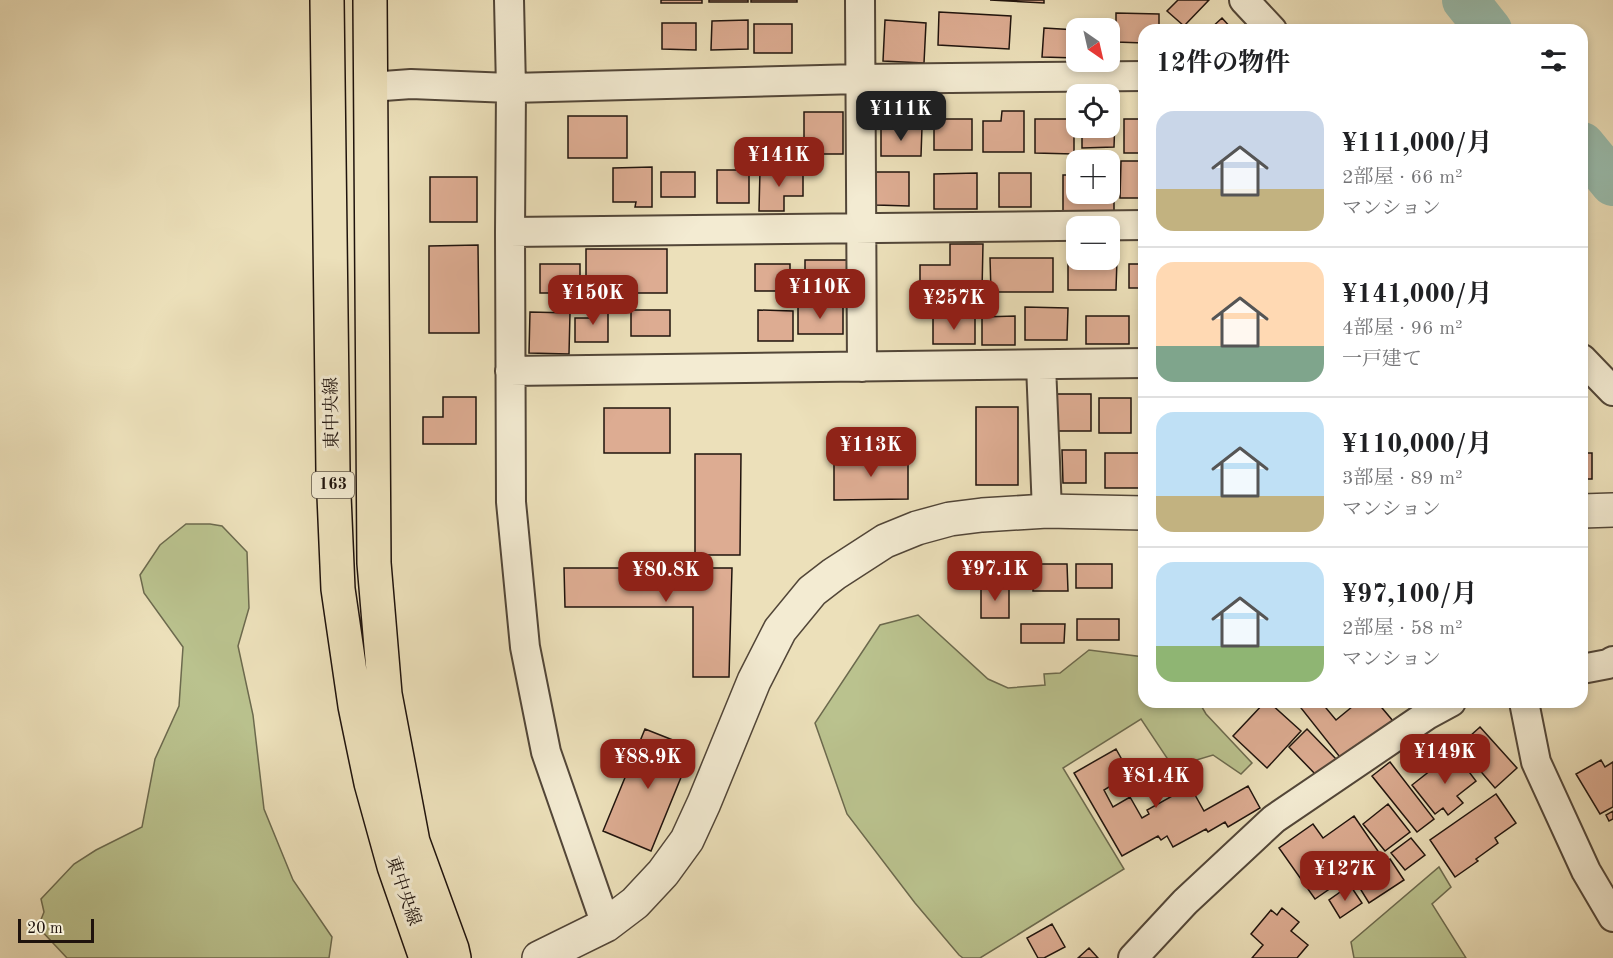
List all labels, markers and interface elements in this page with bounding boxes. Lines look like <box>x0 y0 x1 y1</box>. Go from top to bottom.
north arrow <box>1066 18 1120 72</box>
map controls <box>1066 18 1120 270</box>
icon: filters <box>1537 44 1570 77</box>
text: 12件の物件 <box>1156 51 1290 77</box>
button: locate <box>1066 84 1120 138</box>
pin: ¥111K <box>859 91 943 142</box>
text: ¥111K <box>870 100 932 120</box>
text: ¥111,000/月 <box>1342 131 1493 157</box>
icon: home <box>1204 135 1276 207</box>
pin: ¥141K <box>737 137 821 188</box>
text: ¥141K <box>748 146 810 166</box>
button: + <box>1066 150 1120 204</box>
text: 2部屋 · 66 m² <box>1342 168 1463 188</box>
text: マンション <box>1342 199 1441 219</box>
button: − <box>1066 216 1120 270</box>
pin: ¥110K <box>778 269 862 320</box>
pin: ¥150K <box>551 275 635 326</box>
text: ¥110K <box>789 278 851 298</box>
pin: ¥257K <box>912 280 996 331</box>
text: ¥141,000/月 <box>1342 282 1493 308</box>
text: ¥150K <box>562 284 624 304</box>
icon: home <box>1204 286 1276 358</box>
text: ¥257K <box>923 289 985 309</box>
text: 4部屋 · 96 m² <box>1342 319 1463 339</box>
text: 一戸建て <box>1342 350 1422 370</box>
street label: 東中央線 <box>320 377 342 449</box>
pin: ¥113K <box>829 427 913 478</box>
text: ¥110,000/月 <box>1342 432 1493 458</box>
text: ¥113K <box>840 436 902 456</box>
icon: home <box>1204 436 1276 508</box>
text: 3部屋 · 89 m² <box>1342 469 1463 489</box>
road number: 163 <box>312 472 354 498</box>
text: マンション <box>1342 500 1441 520</box>
pin: ¥97.1K <box>946 551 1044 602</box>
pin: ¥80.8K <box>617 552 715 603</box>
text: ¥97.1K <box>961 560 1029 580</box>
text: ¥80.8K <box>632 561 700 581</box>
text: ¥97,100/月 <box>1342 582 1477 608</box>
icon: home <box>1204 586 1276 658</box>
text: 2部屋 · 58 m² <box>1342 619 1463 639</box>
text: マンション <box>1342 650 1441 670</box>
pin: ¥149K <box>1403 734 1487 785</box>
pin: ¥88.9K <box>599 739 697 790</box>
text: ¥149K <box>1414 743 1476 763</box>
text: ¥88.9K <box>614 748 682 768</box>
pin: ¥81.4K <box>1107 758 1205 809</box>
text: ¥81.4K <box>1122 767 1190 787</box>
pin: ¥127K <box>1303 851 1387 902</box>
street label: 東中央線 <box>383 853 425 928</box>
text: ¥127K <box>1314 860 1376 880</box>
scale bar <box>18 916 94 944</box>
text: 20 m <box>27 921 63 937</box>

